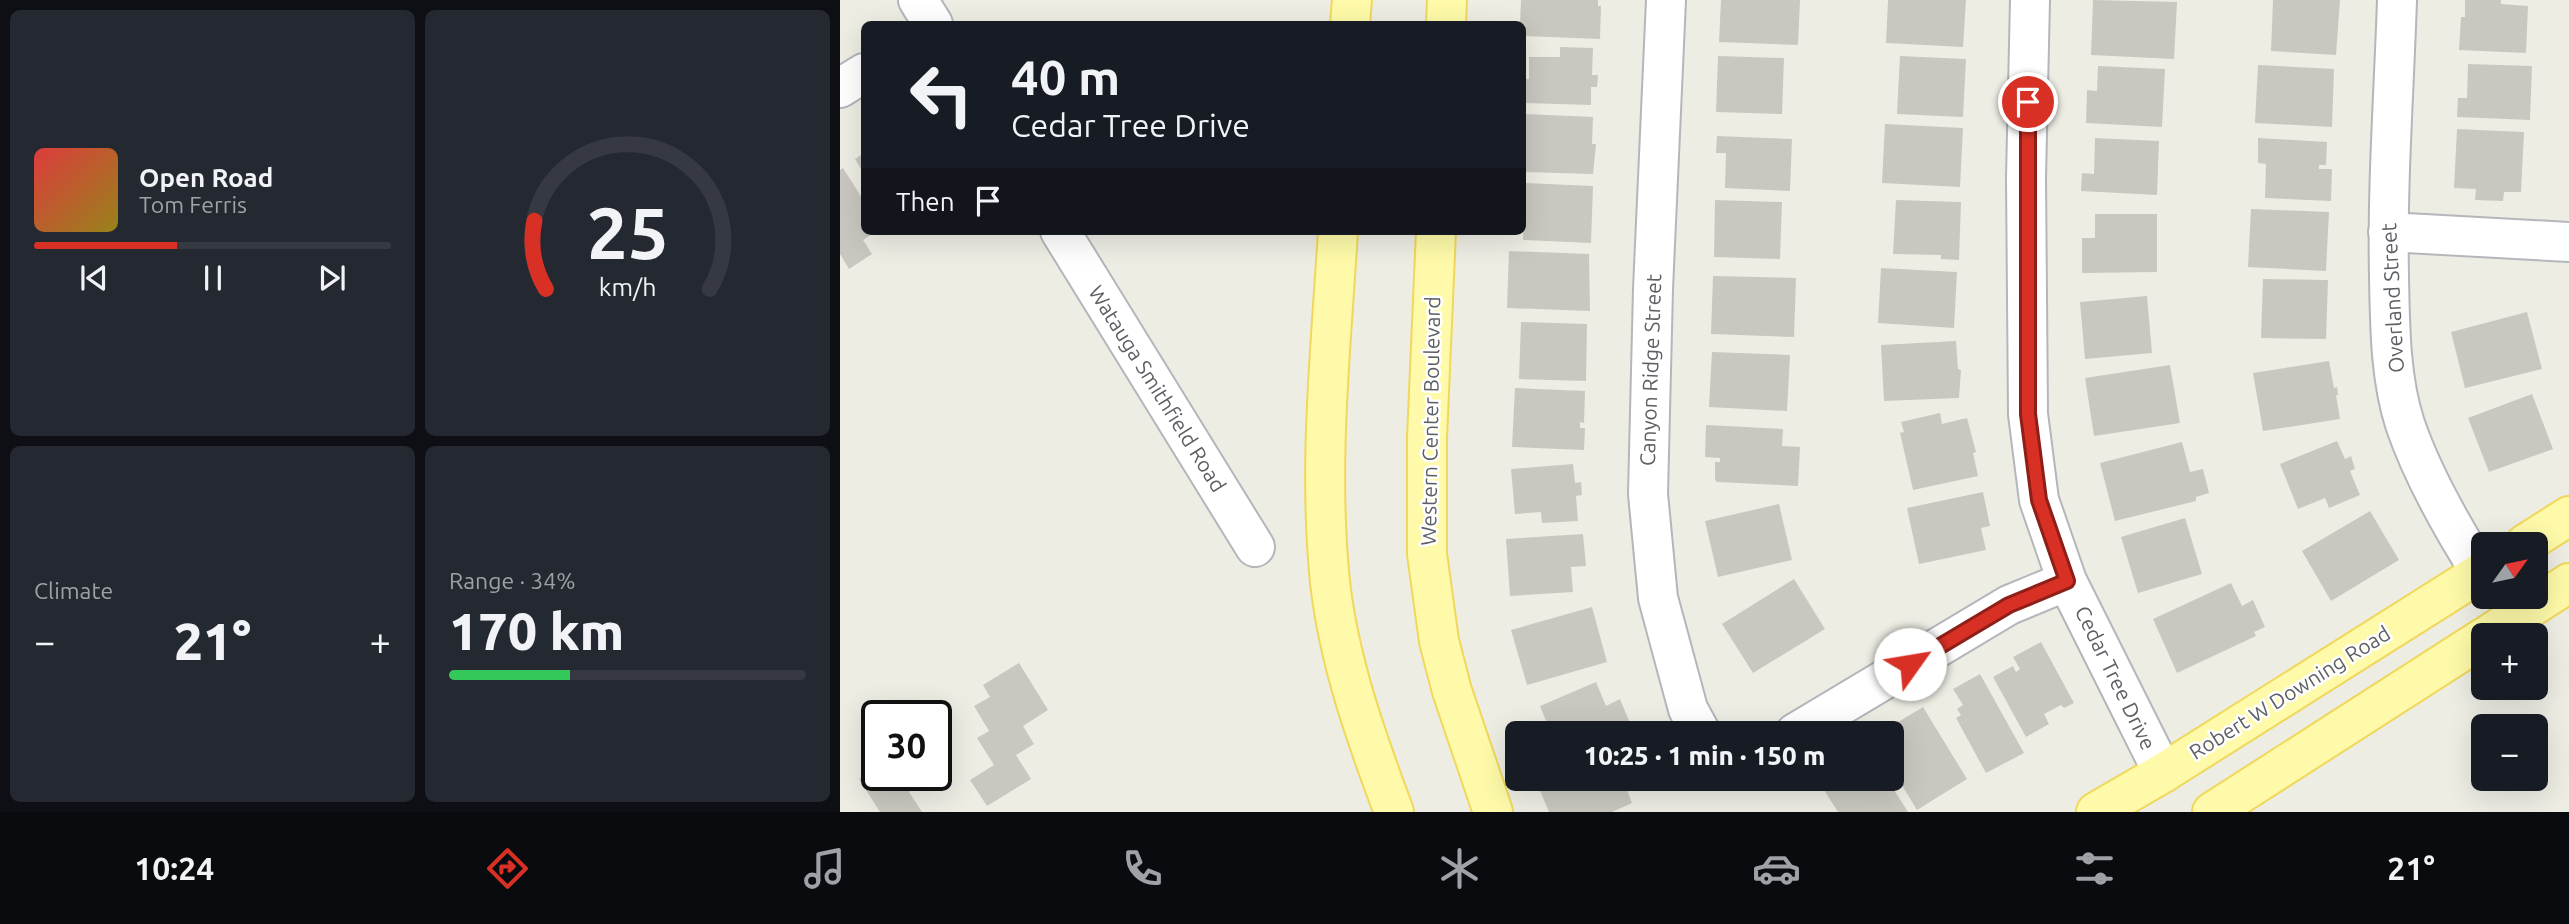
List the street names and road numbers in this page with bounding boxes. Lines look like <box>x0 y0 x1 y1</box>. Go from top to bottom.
street label: Overland Street <box>2376 222 2408 374</box>
street label: Canyon Ridge Street <box>1635 273 1665 466</box>
street label: Watauga Smithfield Road <box>1084 281 1231 496</box>
street label: Western Center Boulevard <box>1416 296 1444 546</box>
street label: Cedar Tree Drive <box>2071 602 2161 753</box>
street label: Robert W Downing Road <box>2185 620 2394 764</box>

